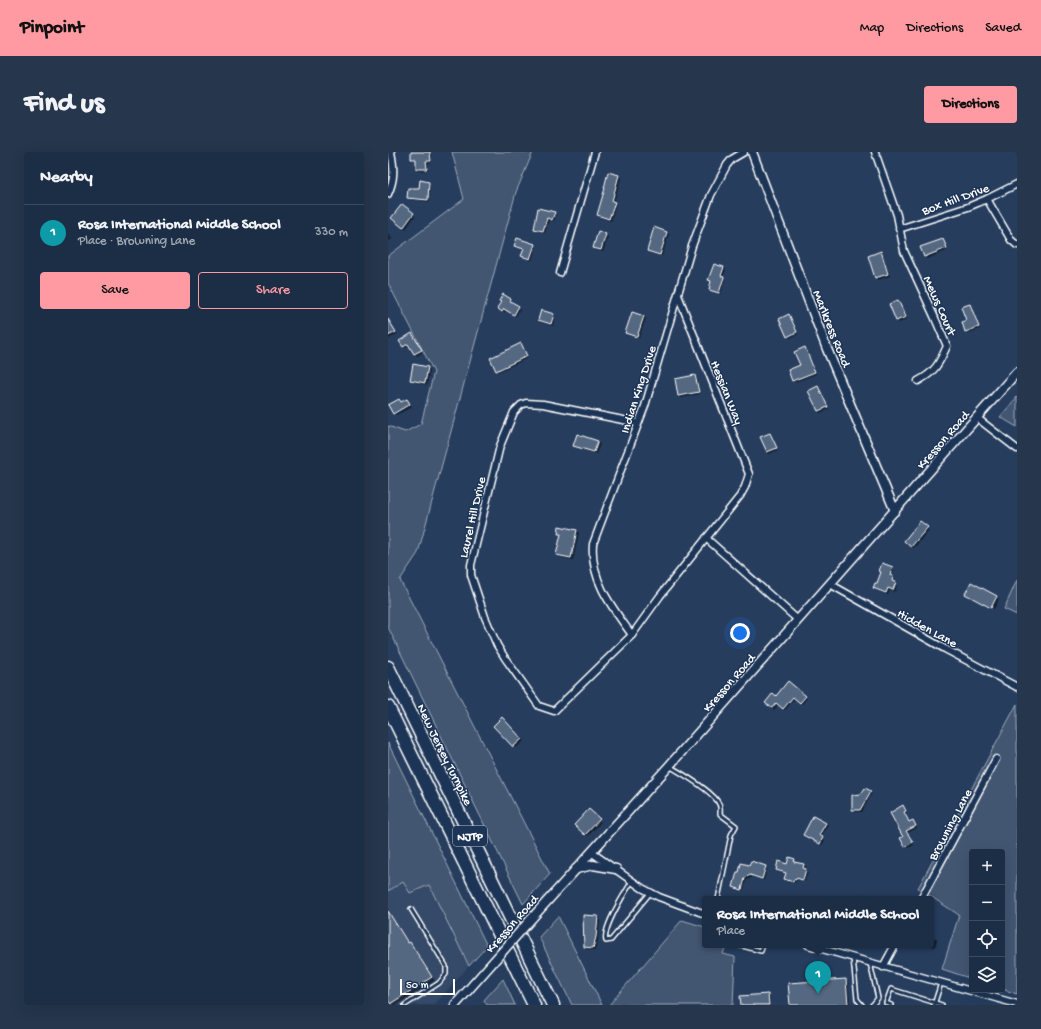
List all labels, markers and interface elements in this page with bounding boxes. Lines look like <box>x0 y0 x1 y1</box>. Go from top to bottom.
text: Pinpoint <box>20 17 84 40</box>
text: Map <box>860 20 884 37</box>
text: Directions <box>906 20 963 37</box>
text: Saved <box>985 20 1021 37</box>
button: Directions <box>924 86 1017 123</box>
text: Find us <box>24 88 104 121</box>
text: Nearby <box>40 168 93 188</box>
street label: Box Hill Drive <box>919 181 992 220</box>
text: Rosa International Middle School <box>78 216 281 234</box>
text: 1 <box>50 225 56 240</box>
text: 330 m <box>315 225 348 240</box>
text: Place · Browning Lane <box>78 234 195 249</box>
button: Save <box>40 272 190 309</box>
button: Share <box>198 272 348 309</box>
street label: Mews Court <box>919 274 959 340</box>
street label: Marlkress Road <box>808 288 853 371</box>
street label: Indian King Drive <box>618 344 661 435</box>
street label: Hessian Way <box>706 359 746 428</box>
street label: Kresson Road <box>914 407 974 473</box>
street label: Laurel Hill Drive <box>457 475 490 560</box>
street label: Hidden Lane <box>894 607 960 652</box>
your location <box>730 623 750 643</box>
street label: Kresson Road <box>700 650 760 716</box>
street label: New Jersey Turnpike <box>413 702 475 809</box>
street label: Browning Lane <box>926 787 976 864</box>
road number: NJTP <box>453 826 487 846</box>
map controls <box>969 849 1005 993</box>
button: + <box>969 849 1005 885</box>
button: − <box>969 885 1005 921</box>
street label: Kresson Road <box>483 891 543 957</box>
popup <box>702 896 934 948</box>
text: Rosa International Middle School <box>717 906 919 924</box>
button: locate <box>969 921 1005 957</box>
text: Place <box>717 924 745 939</box>
button: layers <box>969 957 1005 993</box>
pin: 1 <box>805 961 831 994</box>
scale bar <box>400 977 455 996</box>
text: 50 m <box>406 980 428 992</box>

